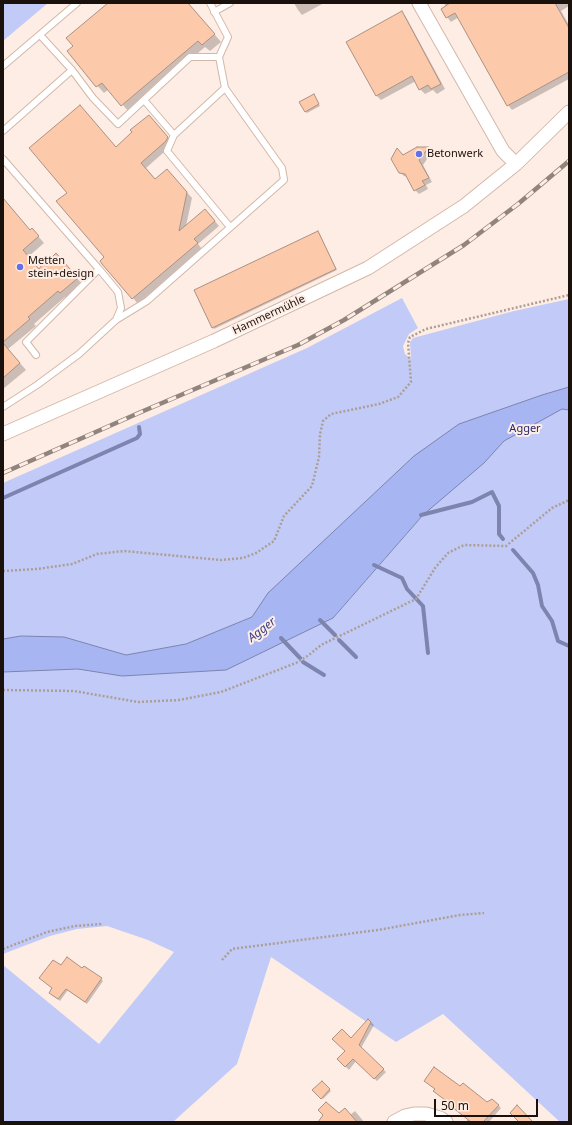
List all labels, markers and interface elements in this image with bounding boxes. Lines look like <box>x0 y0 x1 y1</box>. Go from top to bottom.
place label: Betonwerk <box>427 147 483 161</box>
marker: Betonwerk <box>414 149 424 159</box>
place label: Metten stein+design <box>28 254 94 280</box>
marker: Metten stein+design <box>15 262 25 272</box>
street label: Hammermühle <box>231 292 307 338</box>
park label: Agger <box>509 422 541 436</box>
water label: Agger <box>245 615 279 645</box>
scale bar <box>436 1091 540 1117</box>
text: 50 m <box>441 1097 469 1114</box>

